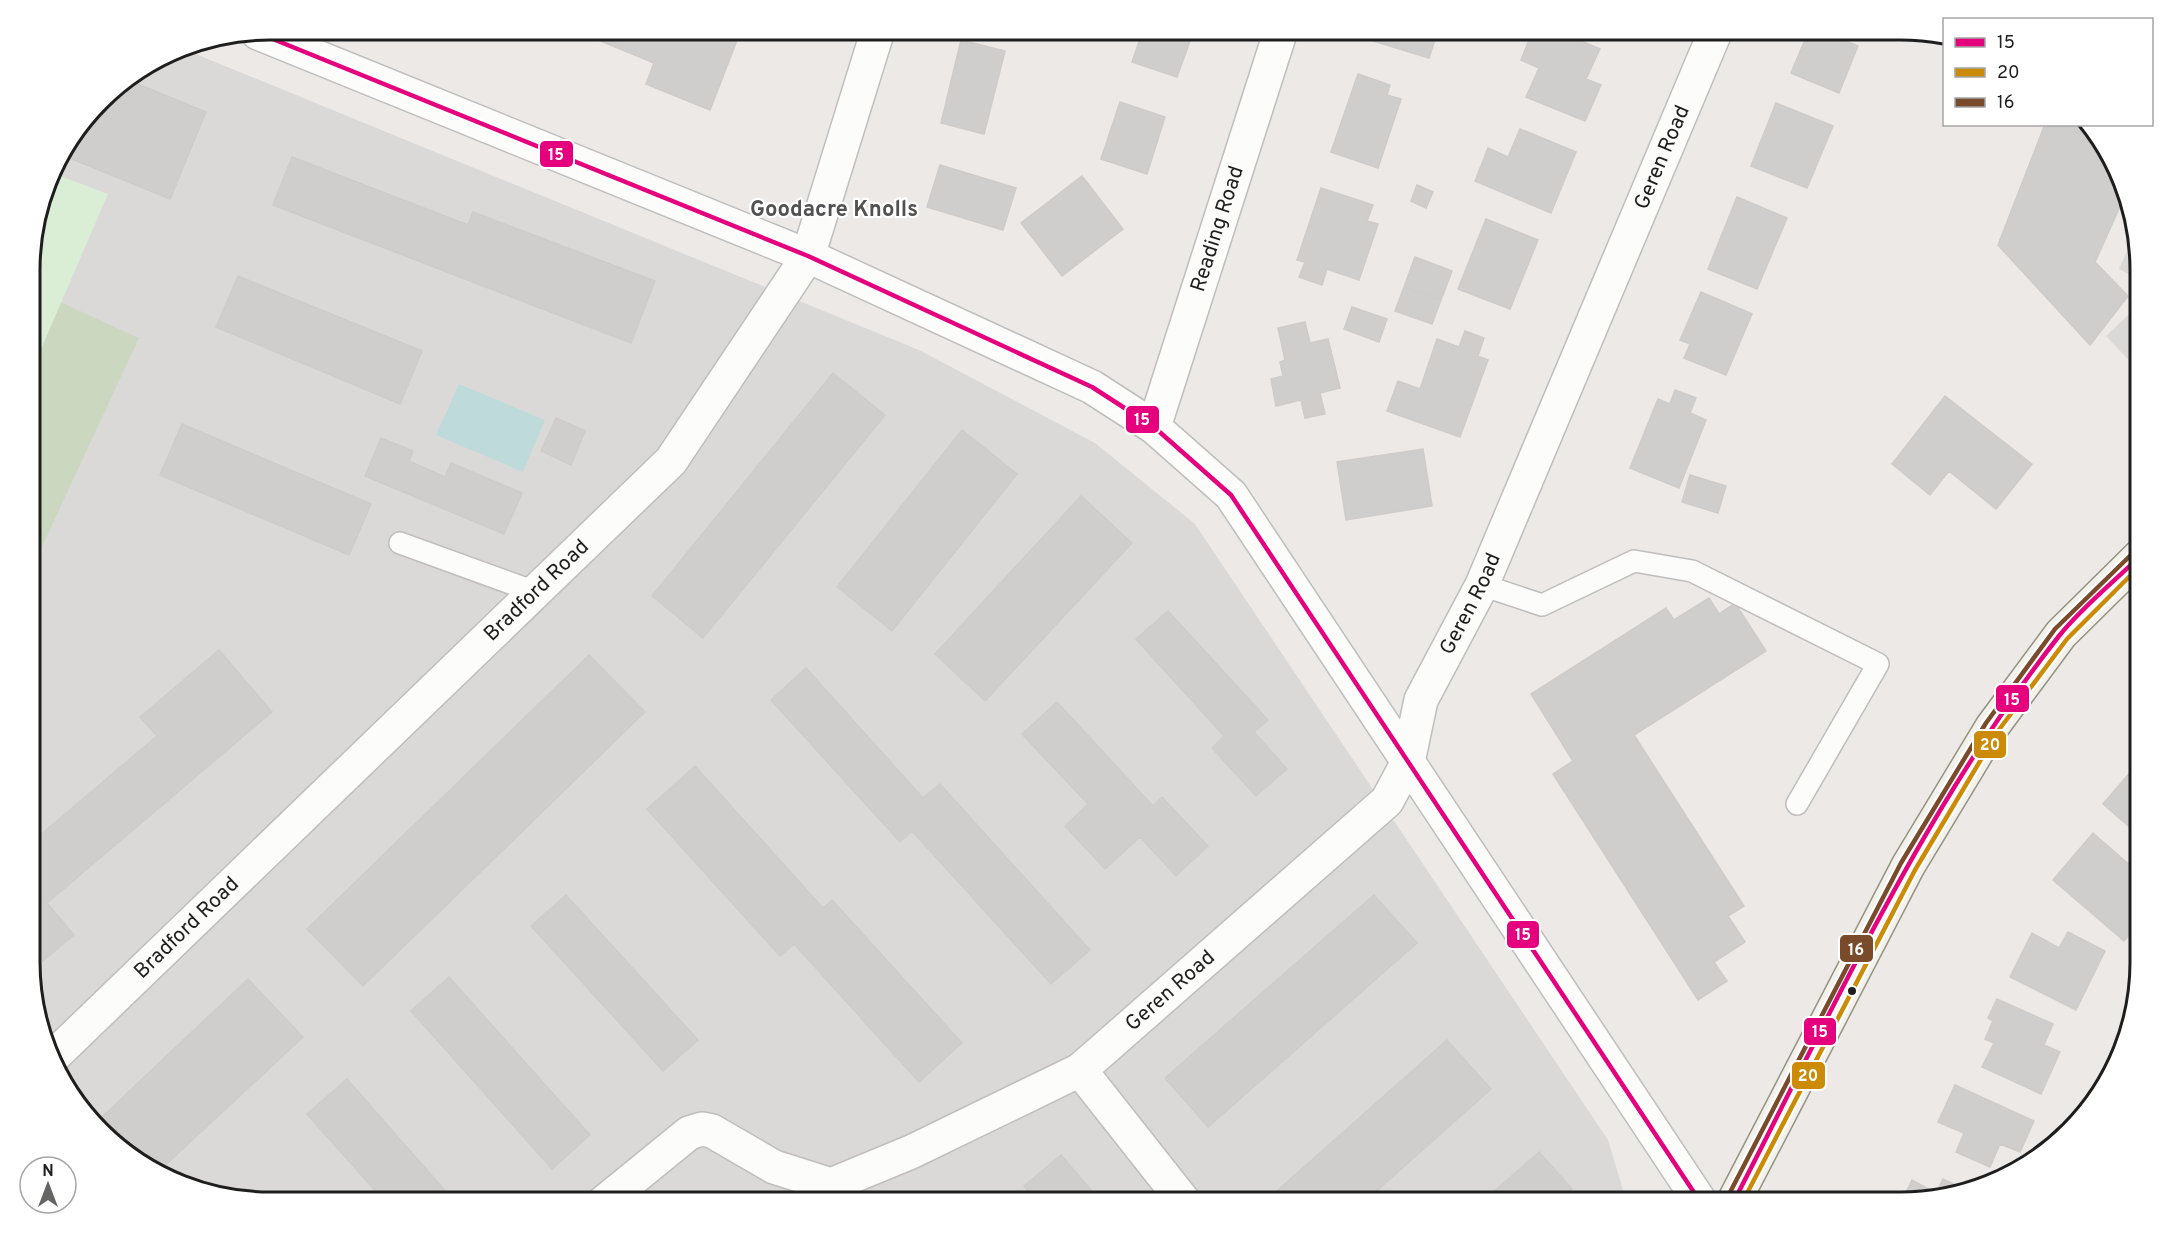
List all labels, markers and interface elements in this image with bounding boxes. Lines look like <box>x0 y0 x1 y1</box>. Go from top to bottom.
legend <box>1943 18 2153 126</box>
text: 15 <box>1997 32 2015 55</box>
text: 20 <box>1997 62 2020 85</box>
text: 16 <box>1997 92 2014 115</box>
street label: Geren Road <box>1628 101 1696 214</box>
line badge: 15 <box>539 140 574 168</box>
text: 15 <box>548 146 564 166</box>
street label: Reading Road <box>1185 163 1250 295</box>
district label: Goodacre Knolls <box>750 197 918 224</box>
line badge: 15 <box>1125 405 1160 434</box>
text: 15 <box>1134 411 1150 431</box>
street label: Bradford Road <box>478 534 595 648</box>
street label: Geren Road <box>1434 549 1507 660</box>
line badge: 15 <box>1995 684 2030 713</box>
text: 15 <box>2004 691 2020 711</box>
line badge: 20 <box>1973 730 2007 759</box>
text: 20 <box>1980 736 2000 756</box>
street label: Bradford Road <box>128 871 245 985</box>
line badge: 15 <box>1506 920 1540 949</box>
text: 15 <box>1515 926 1531 946</box>
line badge: 16 <box>1839 934 1874 963</box>
text: 16 <box>1848 941 1864 961</box>
street label: Geren Road <box>1120 944 1221 1038</box>
unlabelled marker <box>1846 985 1858 997</box>
line badge: 15 <box>1803 1017 1837 1046</box>
text: 15 <box>1812 1023 1828 1043</box>
line badge: 20 <box>1791 1061 1826 1090</box>
text: 20 <box>1798 1067 1818 1087</box>
north arrow <box>18 1155 78 1215</box>
text: N <box>42 1162 54 1182</box>

